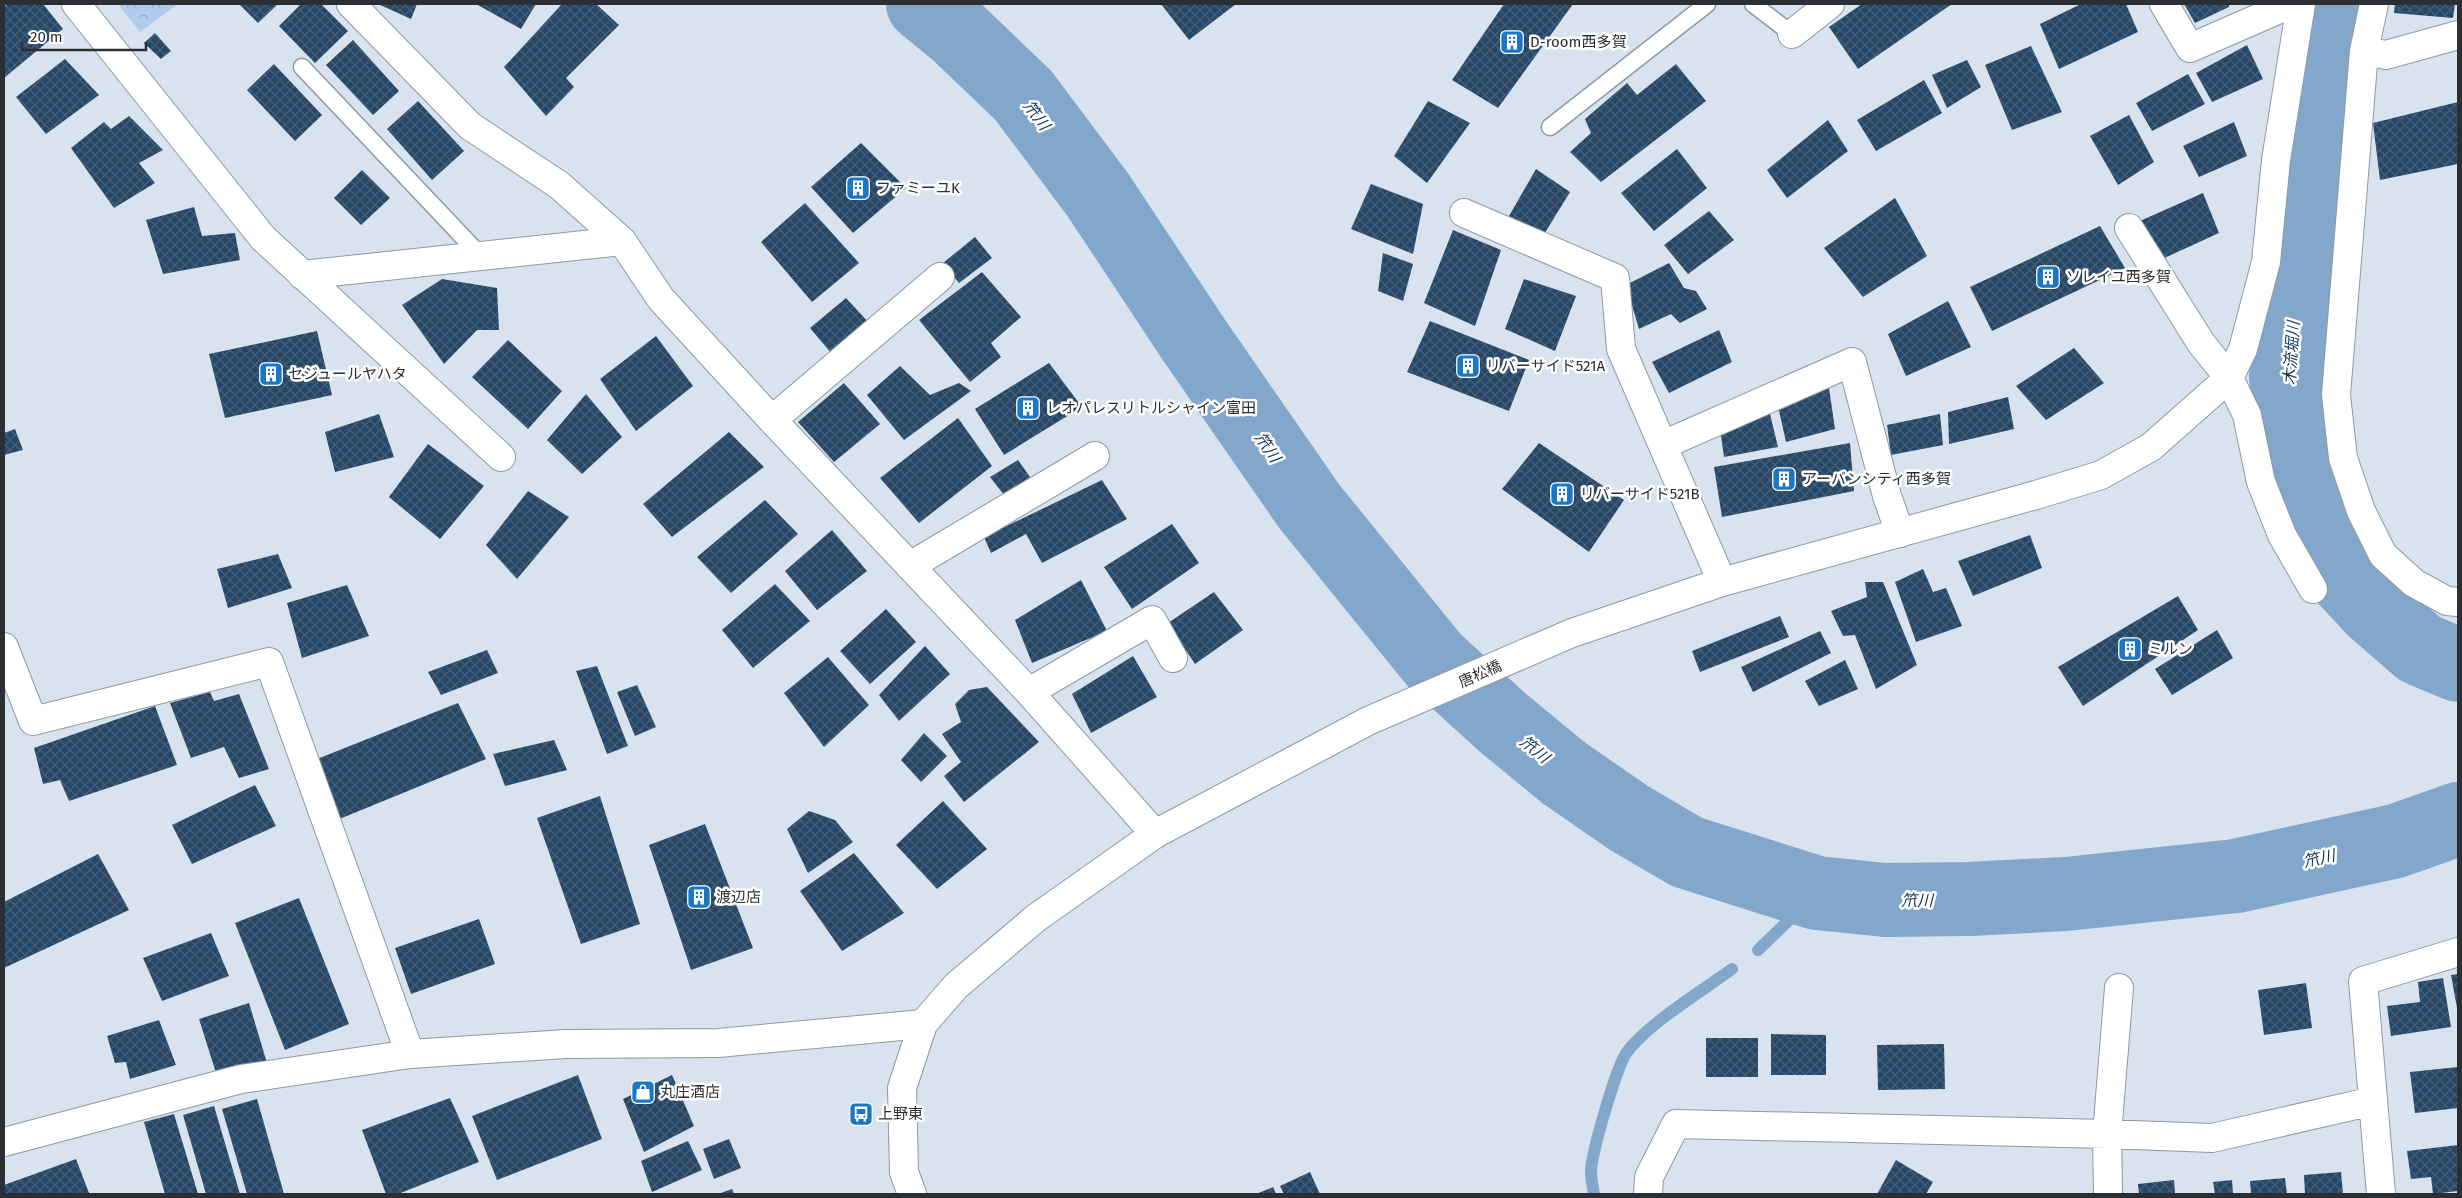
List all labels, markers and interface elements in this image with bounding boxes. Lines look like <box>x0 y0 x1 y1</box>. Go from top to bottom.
scale bar <box>22 20 146 52</box>
text: 20 m <box>30 28 63 46</box>
building icon: D-room西多賀 <box>1499 29 1525 55</box>
place label: D-room西多賀 <box>1530 33 1626 51</box>
water label: 笊川 <box>1019 97 1055 135</box>
building icon: ファミーユK <box>845 175 871 201</box>
place label: ファミーユK <box>876 179 960 197</box>
building icon: ソレイユ西多賀 <box>2035 264 2061 290</box>
place label: ソレイユ西多賀 <box>2066 268 2171 286</box>
water label: 木流堀川 <box>2280 318 2303 386</box>
building icon: リバーサイド521A <box>1455 353 1481 379</box>
place label: リバーサイド521A <box>1486 357 1606 375</box>
building icon: セジュールヤハタ <box>258 361 284 387</box>
place label: セジュールヤハタ <box>288 365 407 383</box>
building icon: レオパレスリトルシャイン富田 <box>1015 395 1041 421</box>
place label: レオパレスリトルシャイン富田 <box>1046 399 1256 417</box>
water label: 笊川 <box>1251 429 1286 467</box>
building icon: アーバンシティ西多賀 <box>1771 466 1797 492</box>
place label: アーバンシティ西多賀 <box>1802 470 1951 488</box>
building icon: リバーサイド521B <box>1549 481 1575 507</box>
place label: リバーサイド521B <box>1580 485 1700 503</box>
building icon: ミルン <box>2117 636 2143 662</box>
place label: ミルン <box>2148 640 2193 658</box>
street label: 唐松橋 <box>1456 657 1504 691</box>
water label: 笊川 <box>1516 732 1555 768</box>
water label: 笊川 <box>2301 845 2339 871</box>
building icon: 渡辺店 <box>686 884 712 910</box>
place label: 渡辺店 <box>716 888 761 906</box>
water label: 笊川 <box>1901 891 1935 910</box>
shop icon: 丸庄酒店 <box>630 1079 656 1105</box>
place label: 丸庄酒店 <box>660 1083 720 1101</box>
bus stop icon: 上野東 <box>848 1101 874 1127</box>
place label: 上野東 <box>878 1105 923 1123</box>

